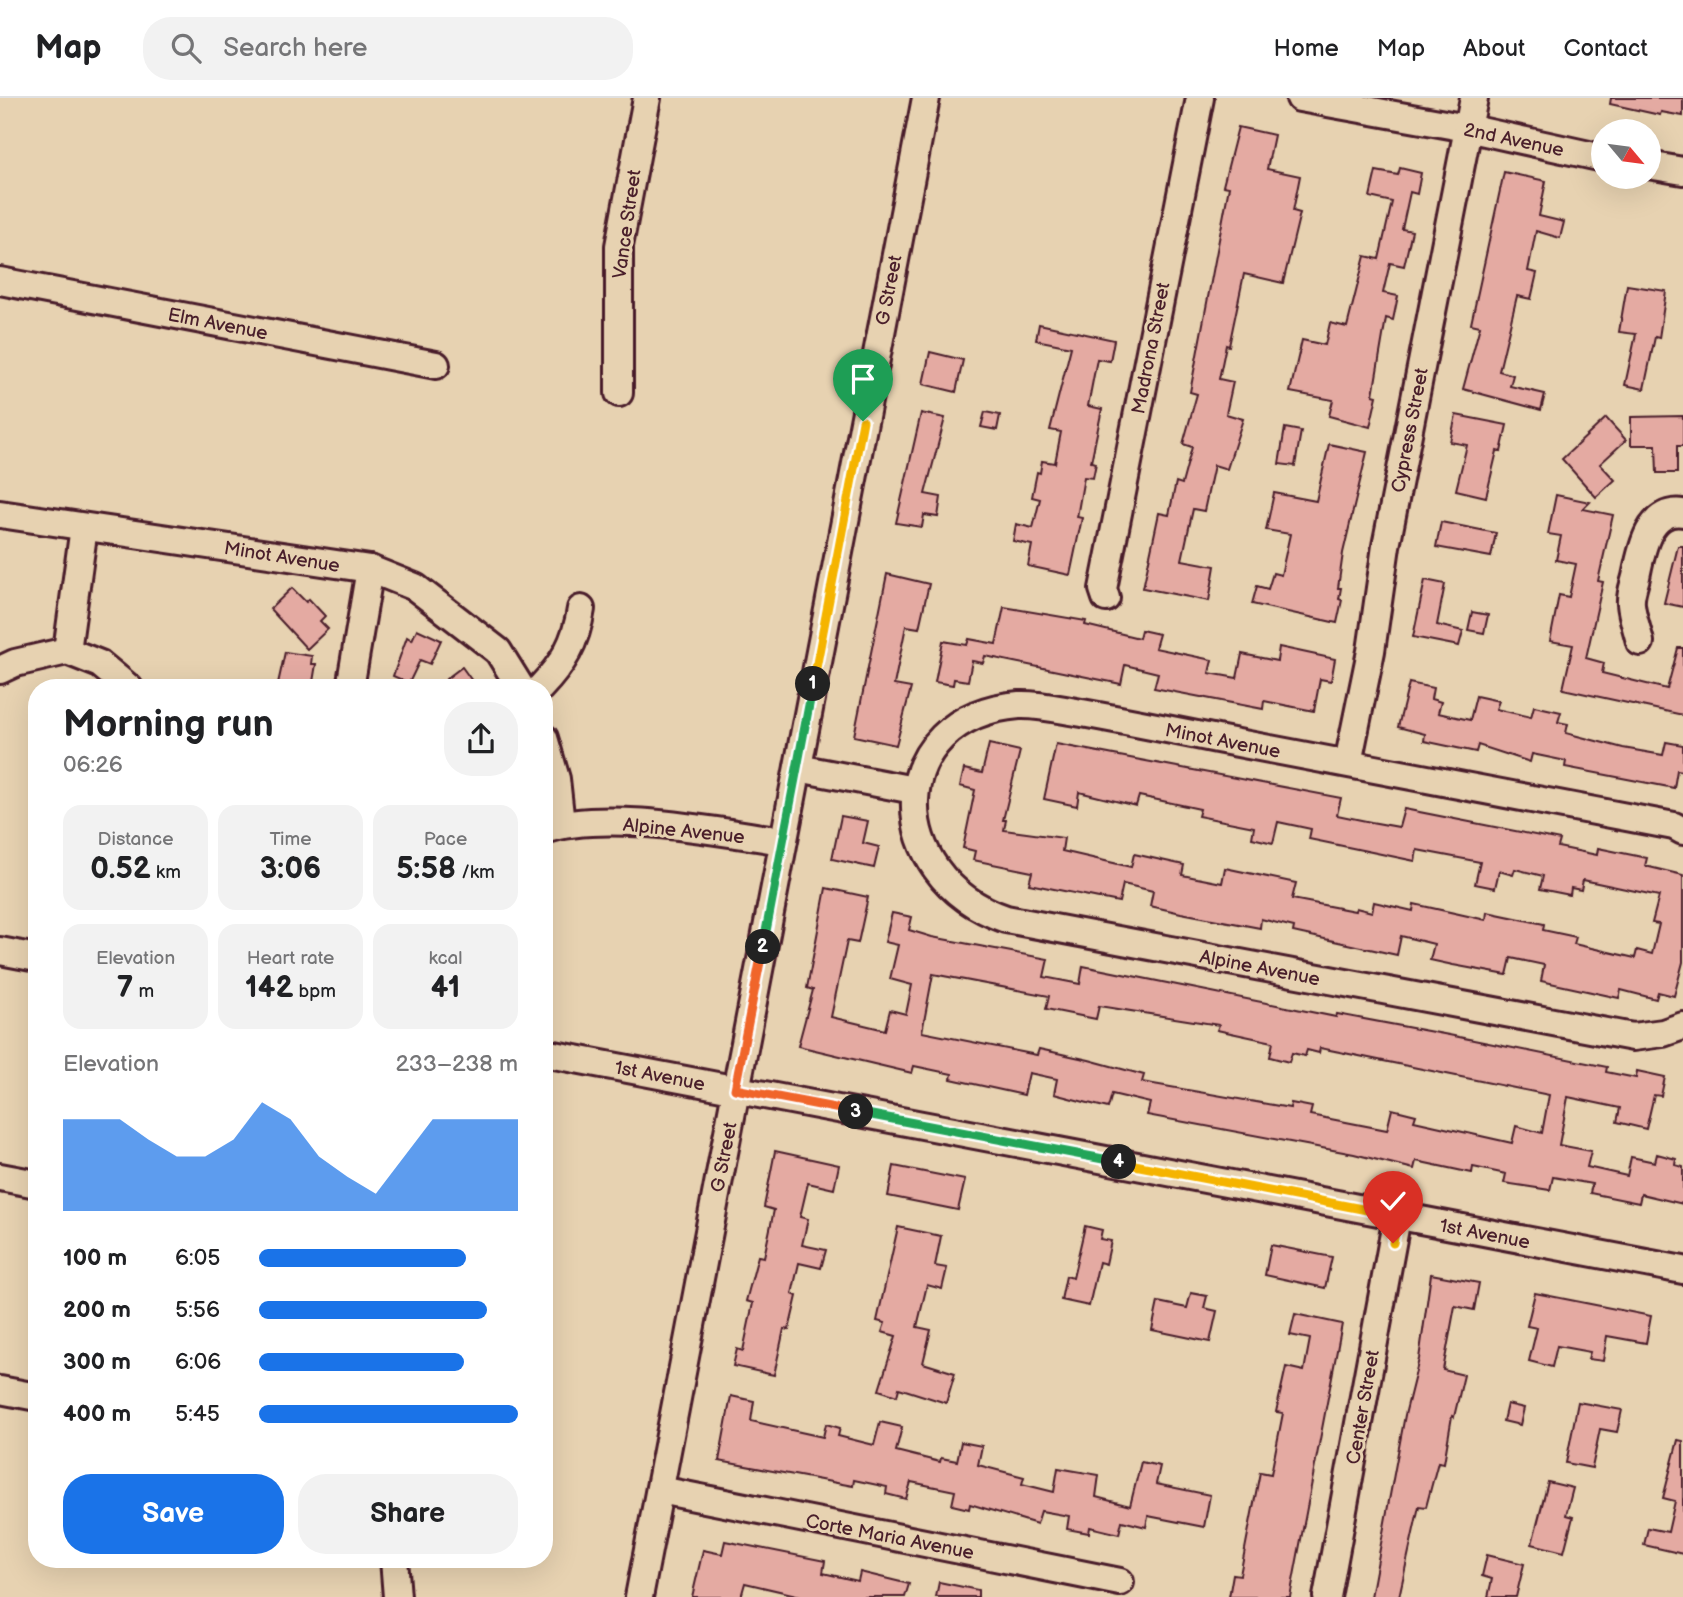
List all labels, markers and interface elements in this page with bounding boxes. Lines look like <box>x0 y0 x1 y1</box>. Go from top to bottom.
search box <box>143 17 633 80</box>
text: Map <box>35 28 101 68</box>
icon: search <box>167 29 205 67</box>
text: Search here <box>223 33 367 64</box>
text: Home <box>1274 34 1339 63</box>
text: Map <box>1377 34 1425 63</box>
text: About <box>1463 34 1525 63</box>
text: Contact <box>1563 34 1648 63</box>
street label: 2nd Avenue <box>1462 119 1566 162</box>
north arrow <box>1591 119 1661 189</box>
map controls <box>1591 119 1661 189</box>
street label: Vance Street <box>608 168 647 280</box>
street label: G Street <box>871 253 908 327</box>
street label: Madrona Street <box>1127 280 1176 416</box>
street label: Elm Avenue <box>166 304 270 345</box>
pin <box>833 349 893 421</box>
icon: arrive <box>844 360 882 398</box>
street label: Cypress Street <box>1387 366 1434 495</box>
street label: Minot Avenue <box>222 537 341 578</box>
pin: 1 <box>796 666 830 702</box>
text: 1 <box>809 672 817 695</box>
text: Morning run <box>63 702 274 747</box>
button: share <box>444 702 518 776</box>
street label: Minot Avenue <box>1163 719 1282 764</box>
text: 06:26 <box>63 751 123 779</box>
street label: Alpine Avenue <box>622 814 746 849</box>
text: Distance <box>98 828 173 851</box>
text: Time <box>269 828 312 851</box>
text: Pace <box>424 828 467 851</box>
text: 0.52 <box>90 851 151 887</box>
text: 3:06 <box>260 851 321 887</box>
text: 5:58 <box>396 851 456 887</box>
text: km <box>151 861 181 884</box>
text: /km <box>456 861 495 884</box>
pin: 2 <box>746 930 780 964</box>
text: 2 <box>757 935 768 958</box>
street label: Alpine Avenue <box>1198 946 1322 991</box>
text: Elevation <box>96 947 175 970</box>
text: Heart rate <box>247 947 334 970</box>
text: kcal <box>428 947 463 970</box>
text: 7 <box>117 970 133 1006</box>
text: 142 <box>245 970 293 1006</box>
text: 41 <box>431 970 460 1006</box>
text: m <box>133 980 154 1003</box>
text: bpm <box>293 980 336 1003</box>
text: Elevation <box>63 1050 159 1078</box>
text: 233–238 m <box>396 1050 518 1078</box>
street label: 1st Avenue <box>613 1056 707 1096</box>
pin: 3 <box>838 1094 874 1130</box>
text: 3 <box>850 1100 861 1123</box>
street label: G Street <box>706 1120 743 1194</box>
pin: 4 <box>1102 1144 1136 1180</box>
text: 4 <box>1113 1150 1124 1173</box>
pin <box>1363 1171 1423 1243</box>
icon: check <box>1374 1182 1412 1220</box>
street label: 1st Avenue <box>1438 1214 1532 1254</box>
text: 100 m <box>63 1244 127 1272</box>
text: 6:05 <box>175 1244 220 1272</box>
text: 200 m <box>63 1296 131 1324</box>
text: 5:56 <box>175 1296 220 1324</box>
text: 300 m <box>63 1348 131 1376</box>
text: 6:06 <box>175 1348 221 1376</box>
street label: Center Street <box>1342 1348 1385 1466</box>
text: 400 m <box>63 1400 131 1428</box>
text: 5:45 <box>175 1400 220 1428</box>
button: Save <box>63 1474 284 1554</box>
button: Share <box>298 1474 518 1554</box>
street label: Corte Maria Avenue <box>804 1510 976 1565</box>

